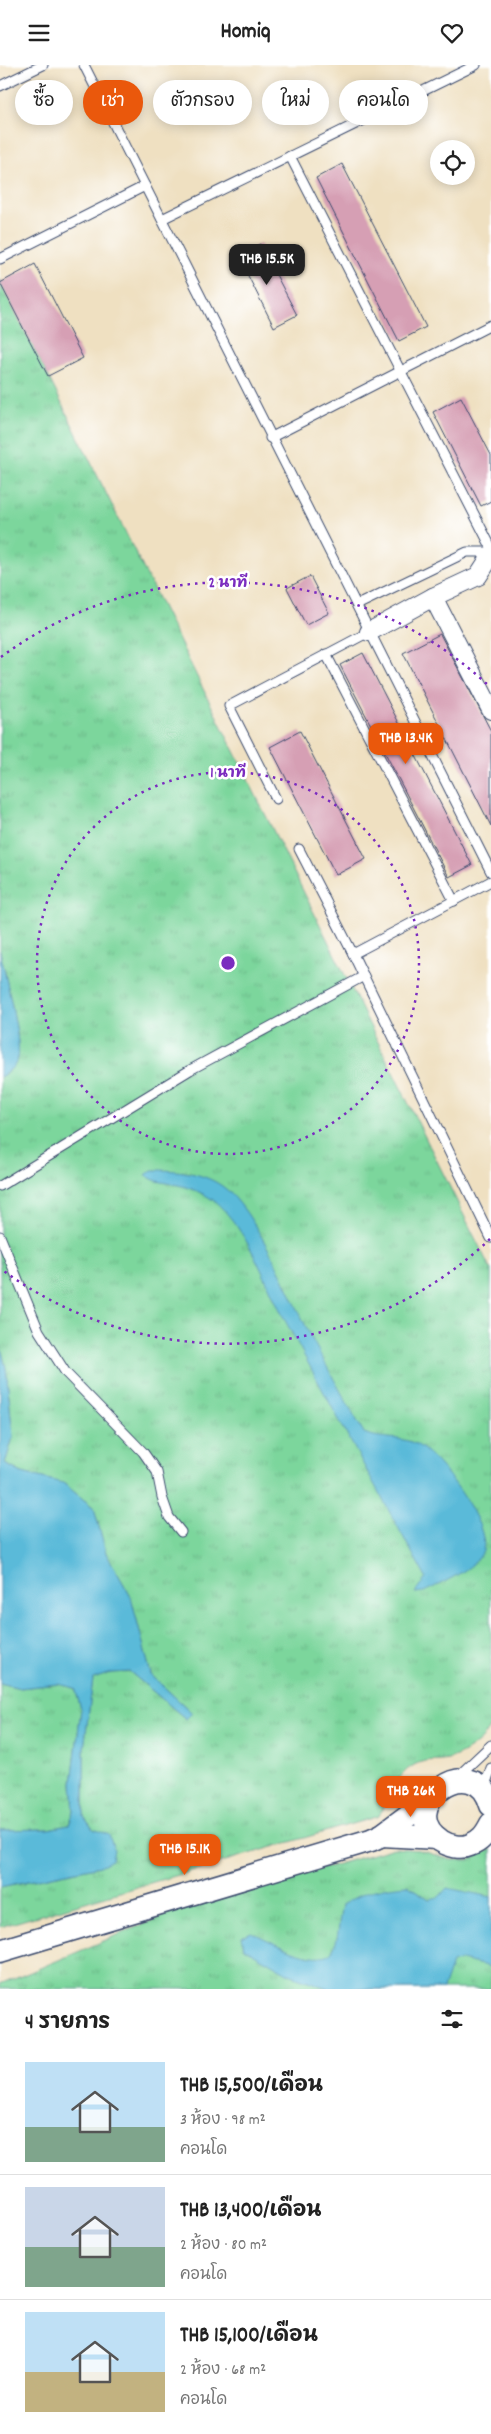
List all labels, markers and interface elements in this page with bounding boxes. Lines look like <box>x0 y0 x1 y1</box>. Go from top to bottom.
text: Homiq <box>221 17 270 48</box>
icon: menu <box>25 19 53 47</box>
icon: heart <box>438 19 466 47</box>
chip: ซื้อ <box>15 80 73 125</box>
chip: เช่า <box>83 80 143 125</box>
chip: ตัวกรอง <box>153 80 252 125</box>
chip: ใหม่ <box>262 80 329 125</box>
chip: คอนโด <box>339 80 428 125</box>
map controls <box>430 140 475 185</box>
button: locate <box>430 140 475 185</box>
pin: THB 15.5K <box>210 243 324 286</box>
text: THB 15.5K <box>240 248 294 271</box>
text: 2 นาที <box>209 572 248 595</box>
pin: THB 13.4K <box>349 723 463 765</box>
text: THB 13.4K <box>379 727 433 750</box>
text: 1 นาที <box>210 762 246 785</box>
centre of rings <box>219 954 237 972</box>
pin: THB 26K <box>365 1775 457 1818</box>
text: THB 26K <box>387 1780 435 1803</box>
pin: THB 15.1K <box>128 1833 242 1876</box>
text: THB 15.1K <box>160 1838 210 1861</box>
icon: filters <box>438 2005 466 2033</box>
text: 4 รายการ <box>25 2009 110 2039</box>
text: THB 15,500/เดือน <box>180 2072 323 2102</box>
icon: home <box>65 2082 125 2142</box>
text: 3 ห้อง · 98 m² <box>180 2109 266 2132</box>
text: คอนโด <box>180 2139 227 2162</box>
text: THB 13,400/เดือน <box>180 2197 322 2227</box>
icon: home <box>65 2207 125 2267</box>
text: 2 ห้อง · 80 m² <box>180 2234 267 2257</box>
text: คอนโด <box>180 2264 227 2287</box>
text: THB 15,100/เดือน <box>180 2322 318 2352</box>
icon: home <box>65 2332 125 2392</box>
text: 2 ห้อง · 68 m² <box>180 2359 266 2382</box>
text: คอนโด <box>180 2389 227 2412</box>

